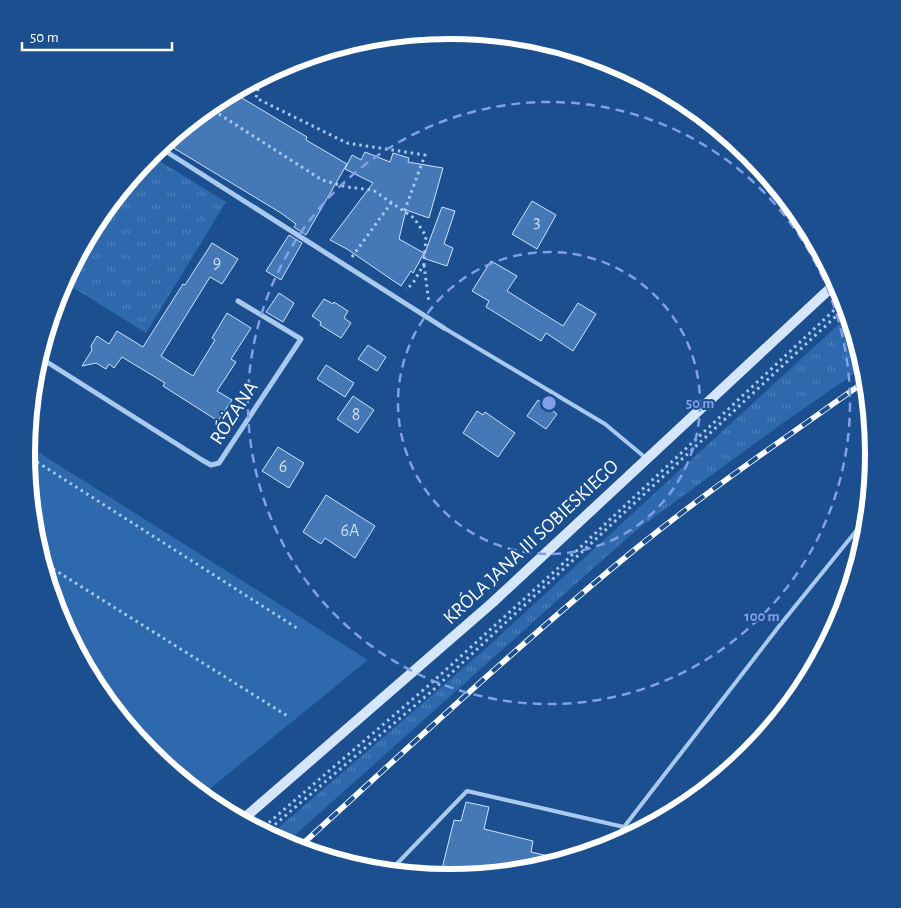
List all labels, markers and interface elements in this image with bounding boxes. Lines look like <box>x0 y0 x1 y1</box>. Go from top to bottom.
scale bar <box>22 20 172 52</box>
text: 50 m <box>30 30 59 45</box>
house number: 3 <box>533 213 541 231</box>
house number: 9 <box>213 254 221 272</box>
street label: RÓŻANA <box>205 377 262 448</box>
centre of rings <box>540 394 558 412</box>
text: 50 m <box>686 396 714 411</box>
house number: 8 <box>352 406 360 424</box>
street label: KRÓLA JANA III SOBIESKIEGO <box>439 455 622 628</box>
house number: 6 <box>279 458 287 476</box>
house number: 6A <box>341 522 360 540</box>
text: 100 m <box>744 609 780 624</box>

